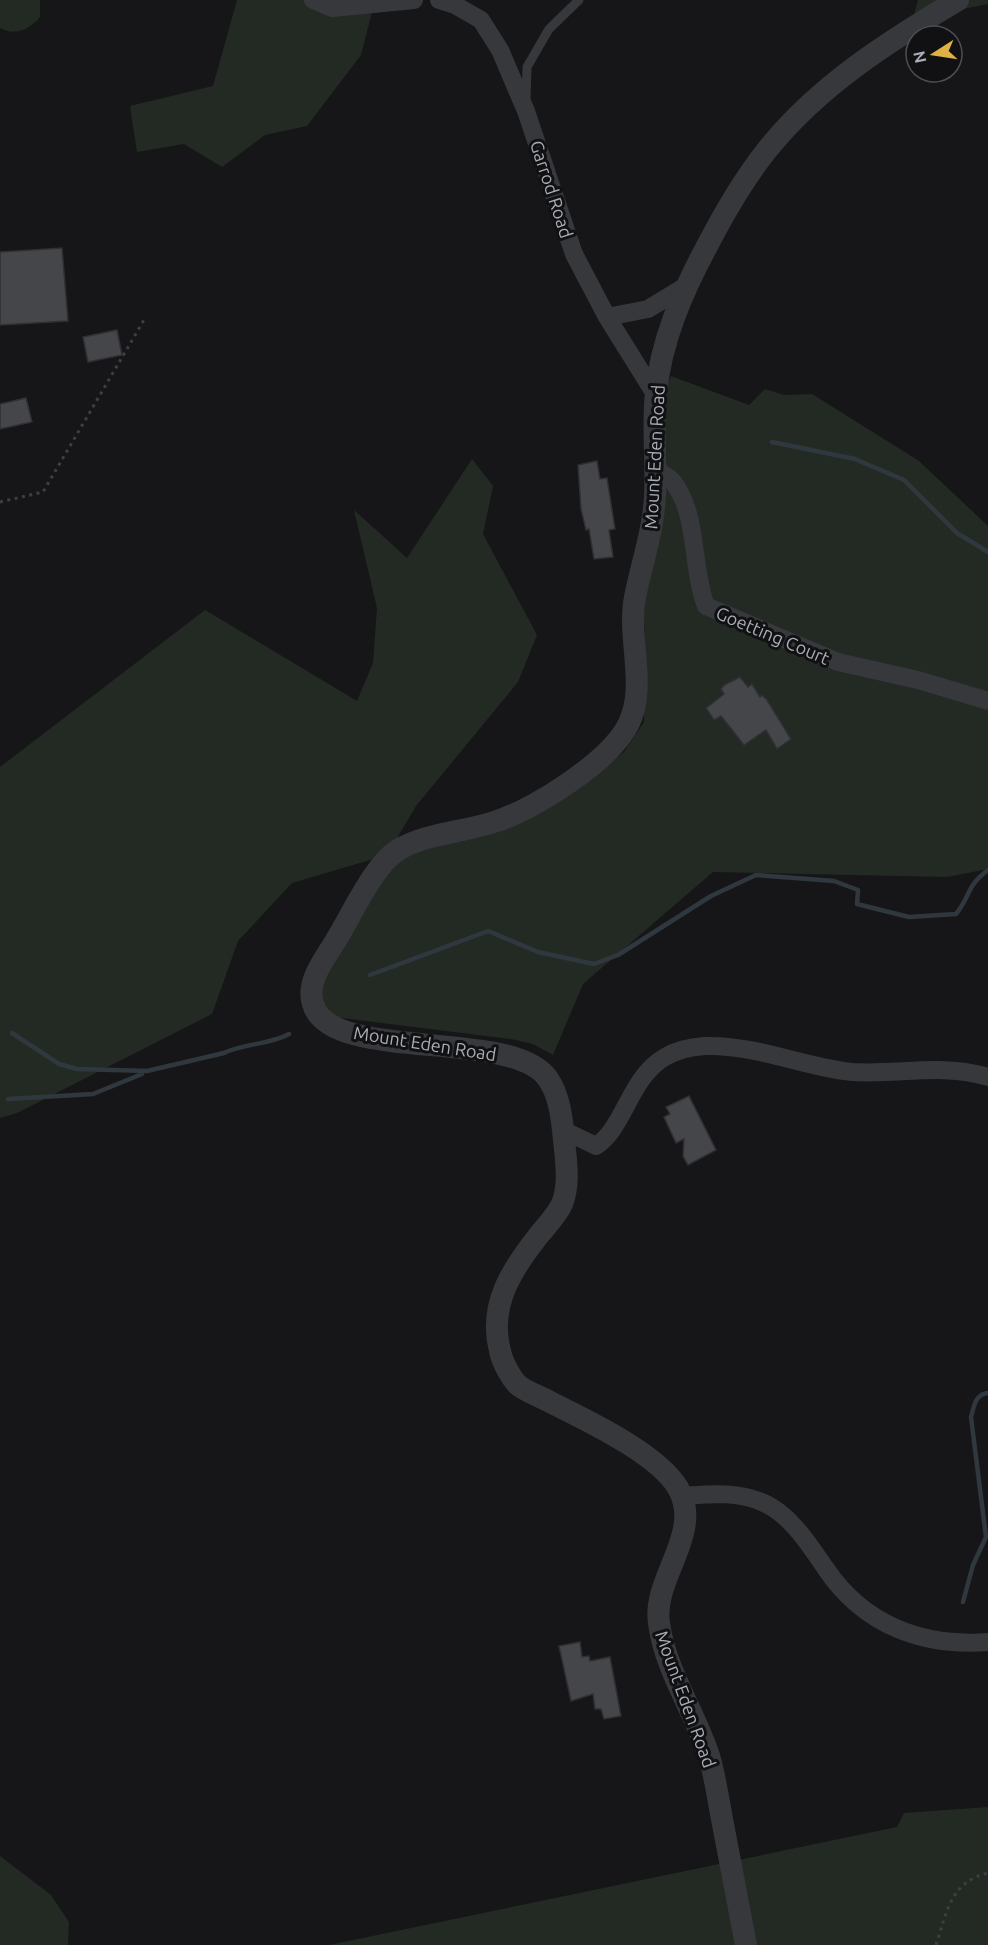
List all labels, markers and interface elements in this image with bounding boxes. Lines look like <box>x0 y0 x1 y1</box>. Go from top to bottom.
north arrow <box>904 24 964 84</box>
text: N <box>909 49 929 65</box>
street label: Garrod Road <box>527 138 577 240</box>
street label: Mount Eden Road <box>640 384 668 530</box>
street label: Goetting Court <box>713 602 833 668</box>
street label: Mount Eden Road <box>352 1022 498 1064</box>
street label: Mount Eden Road <box>652 1628 720 1770</box>

